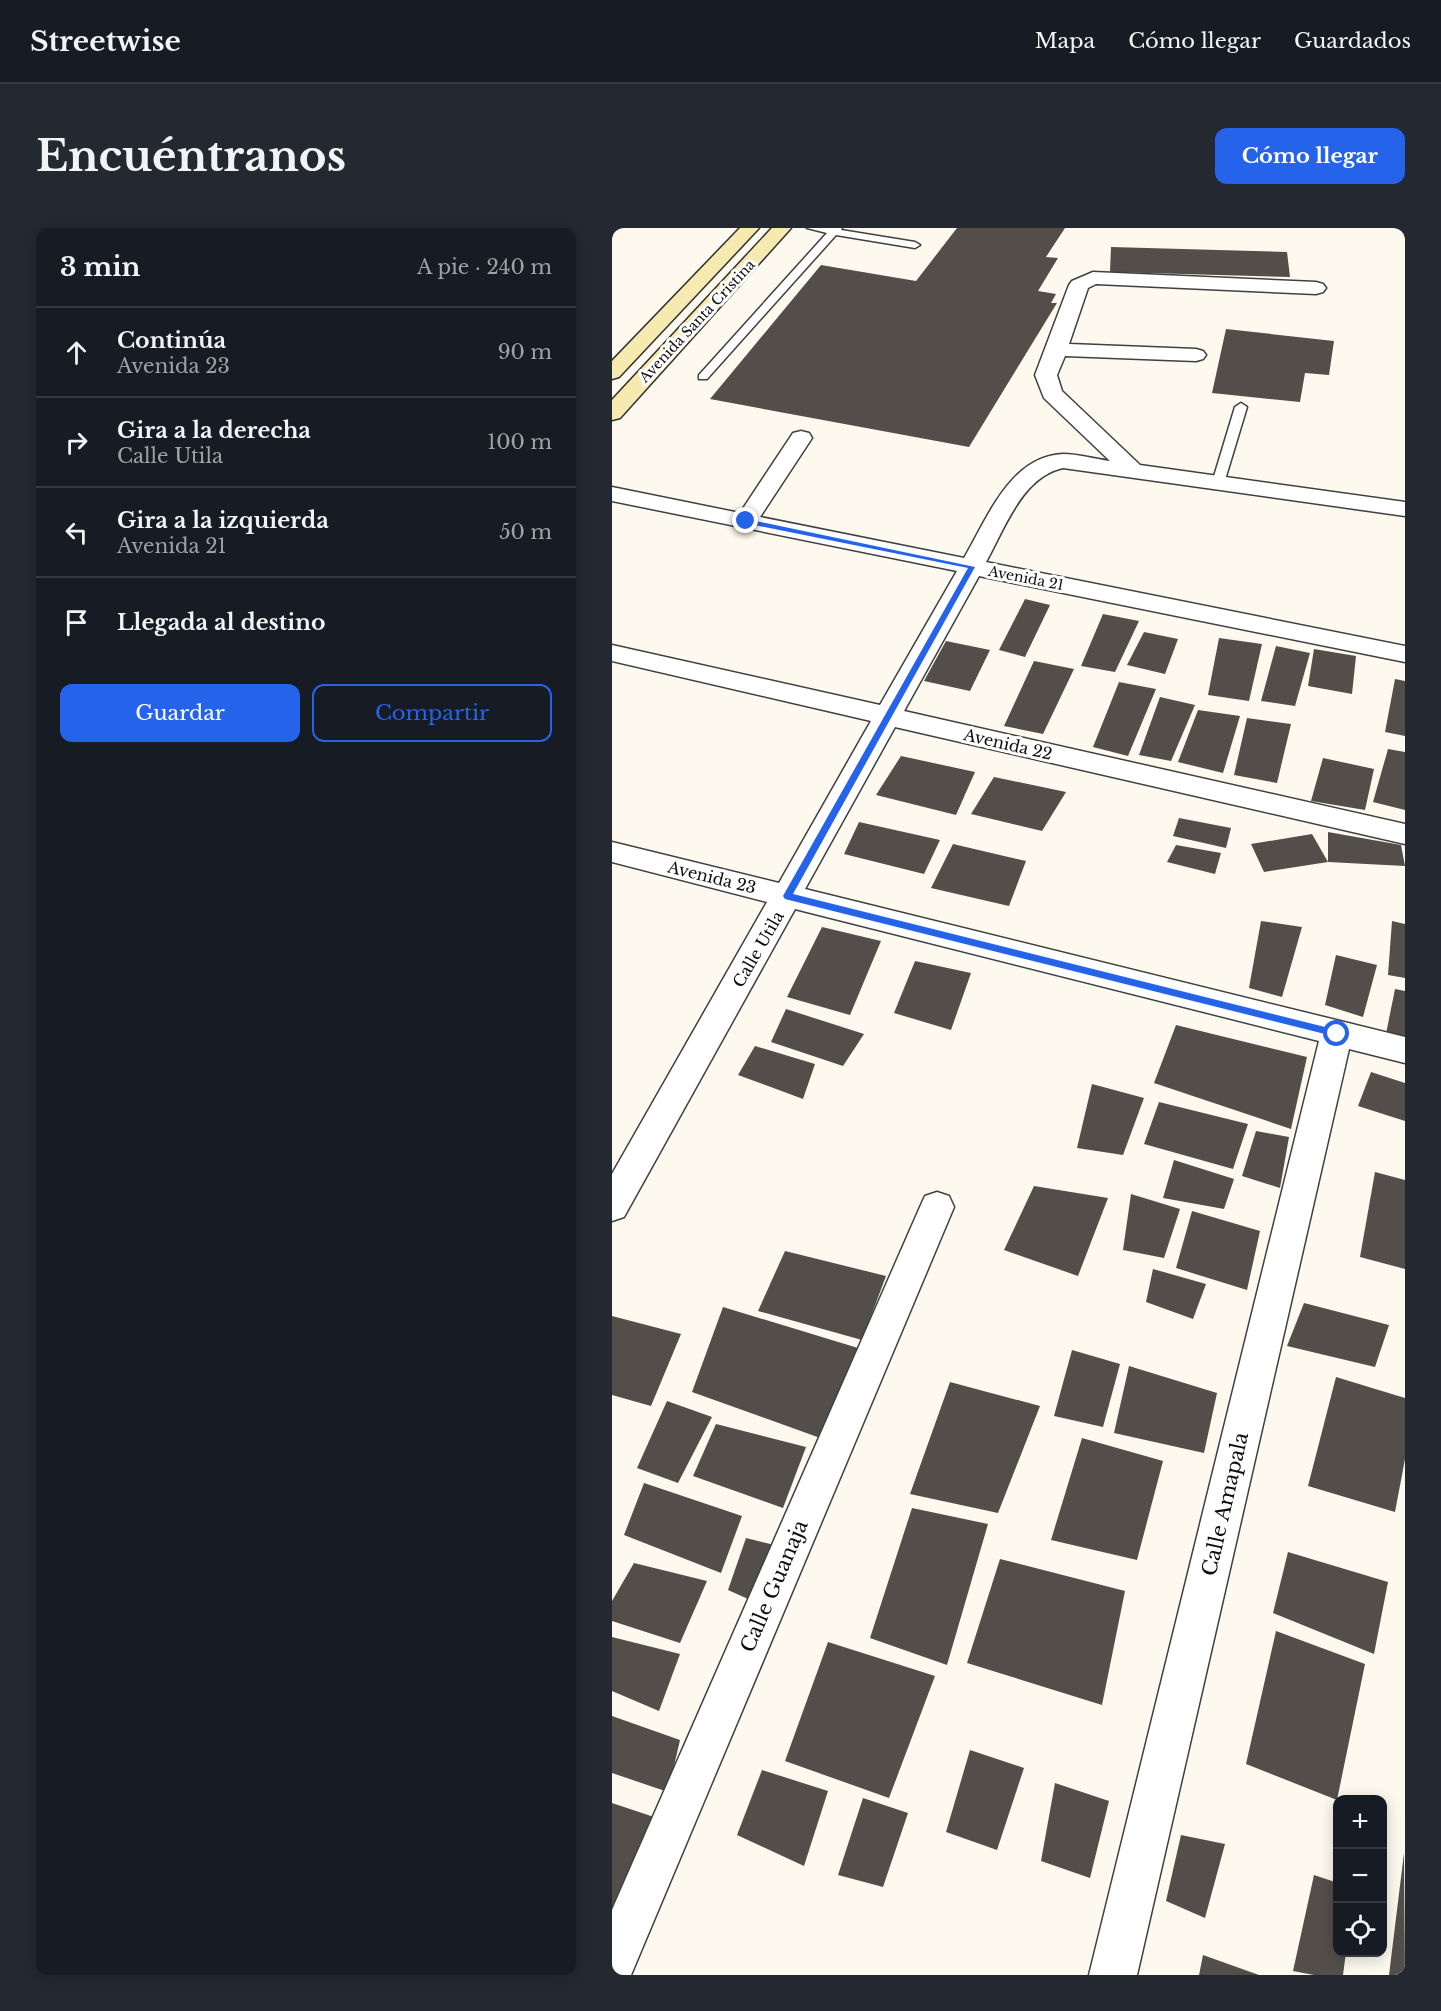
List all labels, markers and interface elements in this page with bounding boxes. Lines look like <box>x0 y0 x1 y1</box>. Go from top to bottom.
text: Streetwise <box>30 24 181 59</box>
text: Mapa <box>1035 28 1095 54</box>
text: Cómo llegar <box>1128 28 1261 54</box>
text: Guardados <box>1294 28 1411 54</box>
button: Cómo llegar <box>1215 128 1405 184</box>
text: Encuéntranos <box>36 130 346 182</box>
text: 3 min <box>60 251 141 283</box>
text: A pie · 240 m <box>417 255 552 279</box>
street label: Avenida Santa Cristina <box>635 256 759 387</box>
text: Continúa <box>117 327 226 354</box>
icon: ahead <box>60 336 93 369</box>
text: 90 m <box>498 340 552 364</box>
text: Avenida 23 <box>117 354 230 378</box>
text: Gira a la derecha <box>117 417 311 444</box>
icon: right <box>60 426 93 459</box>
text: 100 m <box>487 430 552 454</box>
text: Calle Utila <box>117 444 223 468</box>
text: Gira a la izquierda <box>117 507 329 534</box>
route end <box>732 507 758 533</box>
icon: left <box>60 516 93 549</box>
text: 50 m <box>499 520 552 544</box>
text: Avenida 21 <box>117 534 226 558</box>
street label: Avenida 21 <box>986 562 1065 594</box>
icon: arrive <box>60 606 93 639</box>
text: Llegada al destino <box>117 609 326 636</box>
button: Guardar <box>60 684 300 742</box>
button: Compartir <box>312 684 552 742</box>
street label: Avenida 22 <box>961 724 1054 764</box>
street label: Avenida 23 <box>665 856 758 898</box>
street label: Calle Utila <box>728 907 788 991</box>
route start <box>1323 1020 1349 1046</box>
street label: Calle Amapala <box>1197 1429 1253 1578</box>
street label: Calle Guanaja <box>735 1515 813 1656</box>
map controls <box>1333 1795 1387 1957</box>
button: + <box>1333 1795 1387 1849</box>
button: − <box>1333 1849 1387 1903</box>
button: locate <box>1333 1903 1387 1957</box>

